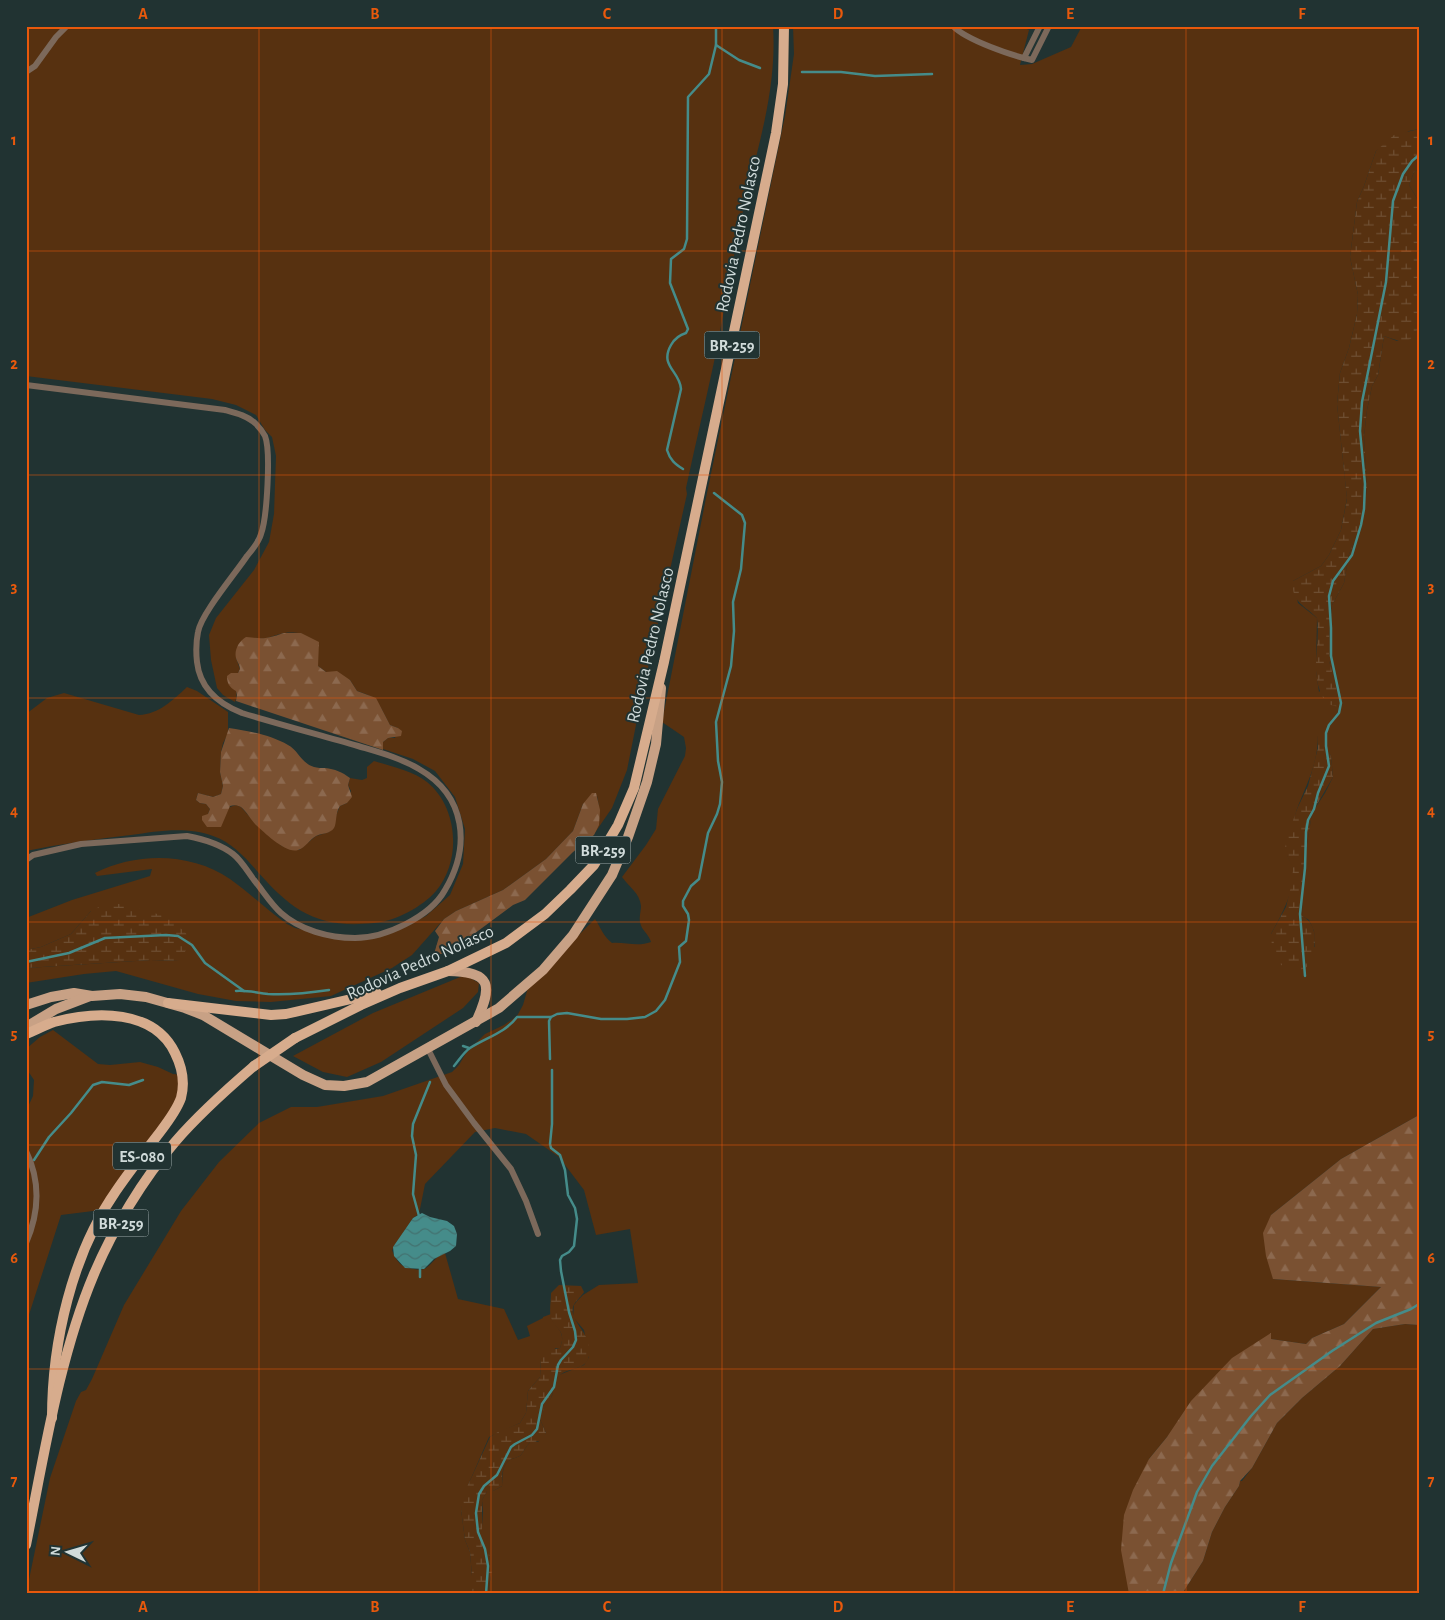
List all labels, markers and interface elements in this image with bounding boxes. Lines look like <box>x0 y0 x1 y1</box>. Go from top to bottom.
text: A <box>138 6 148 22</box>
text: B <box>370 6 380 22</box>
text: C <box>603 6 612 22</box>
text: D <box>833 6 844 22</box>
text: E <box>1066 6 1074 22</box>
text: F <box>1298 6 1306 22</box>
text: 1 <box>11 132 17 148</box>
text: 1 <box>1428 132 1434 148</box>
street label: Rodovia Pedro Nolasco <box>714 154 764 314</box>
road number: BR-259 <box>704 332 760 358</box>
text: 2 <box>10 356 18 372</box>
text: 2 <box>1427 356 1435 372</box>
street label: Rodovia Pedro Nolasco <box>624 566 678 725</box>
text: 3 <box>11 579 18 595</box>
text: 3 <box>1428 579 1435 595</box>
text: 4 <box>10 803 18 819</box>
text: 4 <box>1427 803 1435 819</box>
road number: BR-259 <box>576 836 630 864</box>
street label: Rodovia Pedro Nolasco <box>344 922 497 1003</box>
text: 5 <box>11 1026 18 1042</box>
text: 5 <box>1428 1026 1435 1042</box>
road number: ES-080 <box>113 1142 171 1170</box>
road number: BR-259 <box>94 1210 148 1236</box>
text: 6 <box>10 1250 18 1266</box>
text: 6 <box>1427 1250 1435 1266</box>
text: 7 <box>11 1473 18 1489</box>
text: 7 <box>1428 1473 1435 1489</box>
north arrow <box>42 1528 92 1578</box>
text: N <box>49 1545 63 1556</box>
text: A <box>138 1599 148 1615</box>
text: B <box>370 1599 380 1615</box>
text: C <box>603 1599 612 1615</box>
text: D <box>833 1599 844 1615</box>
text: E <box>1066 1599 1074 1615</box>
text: F <box>1298 1599 1306 1615</box>

